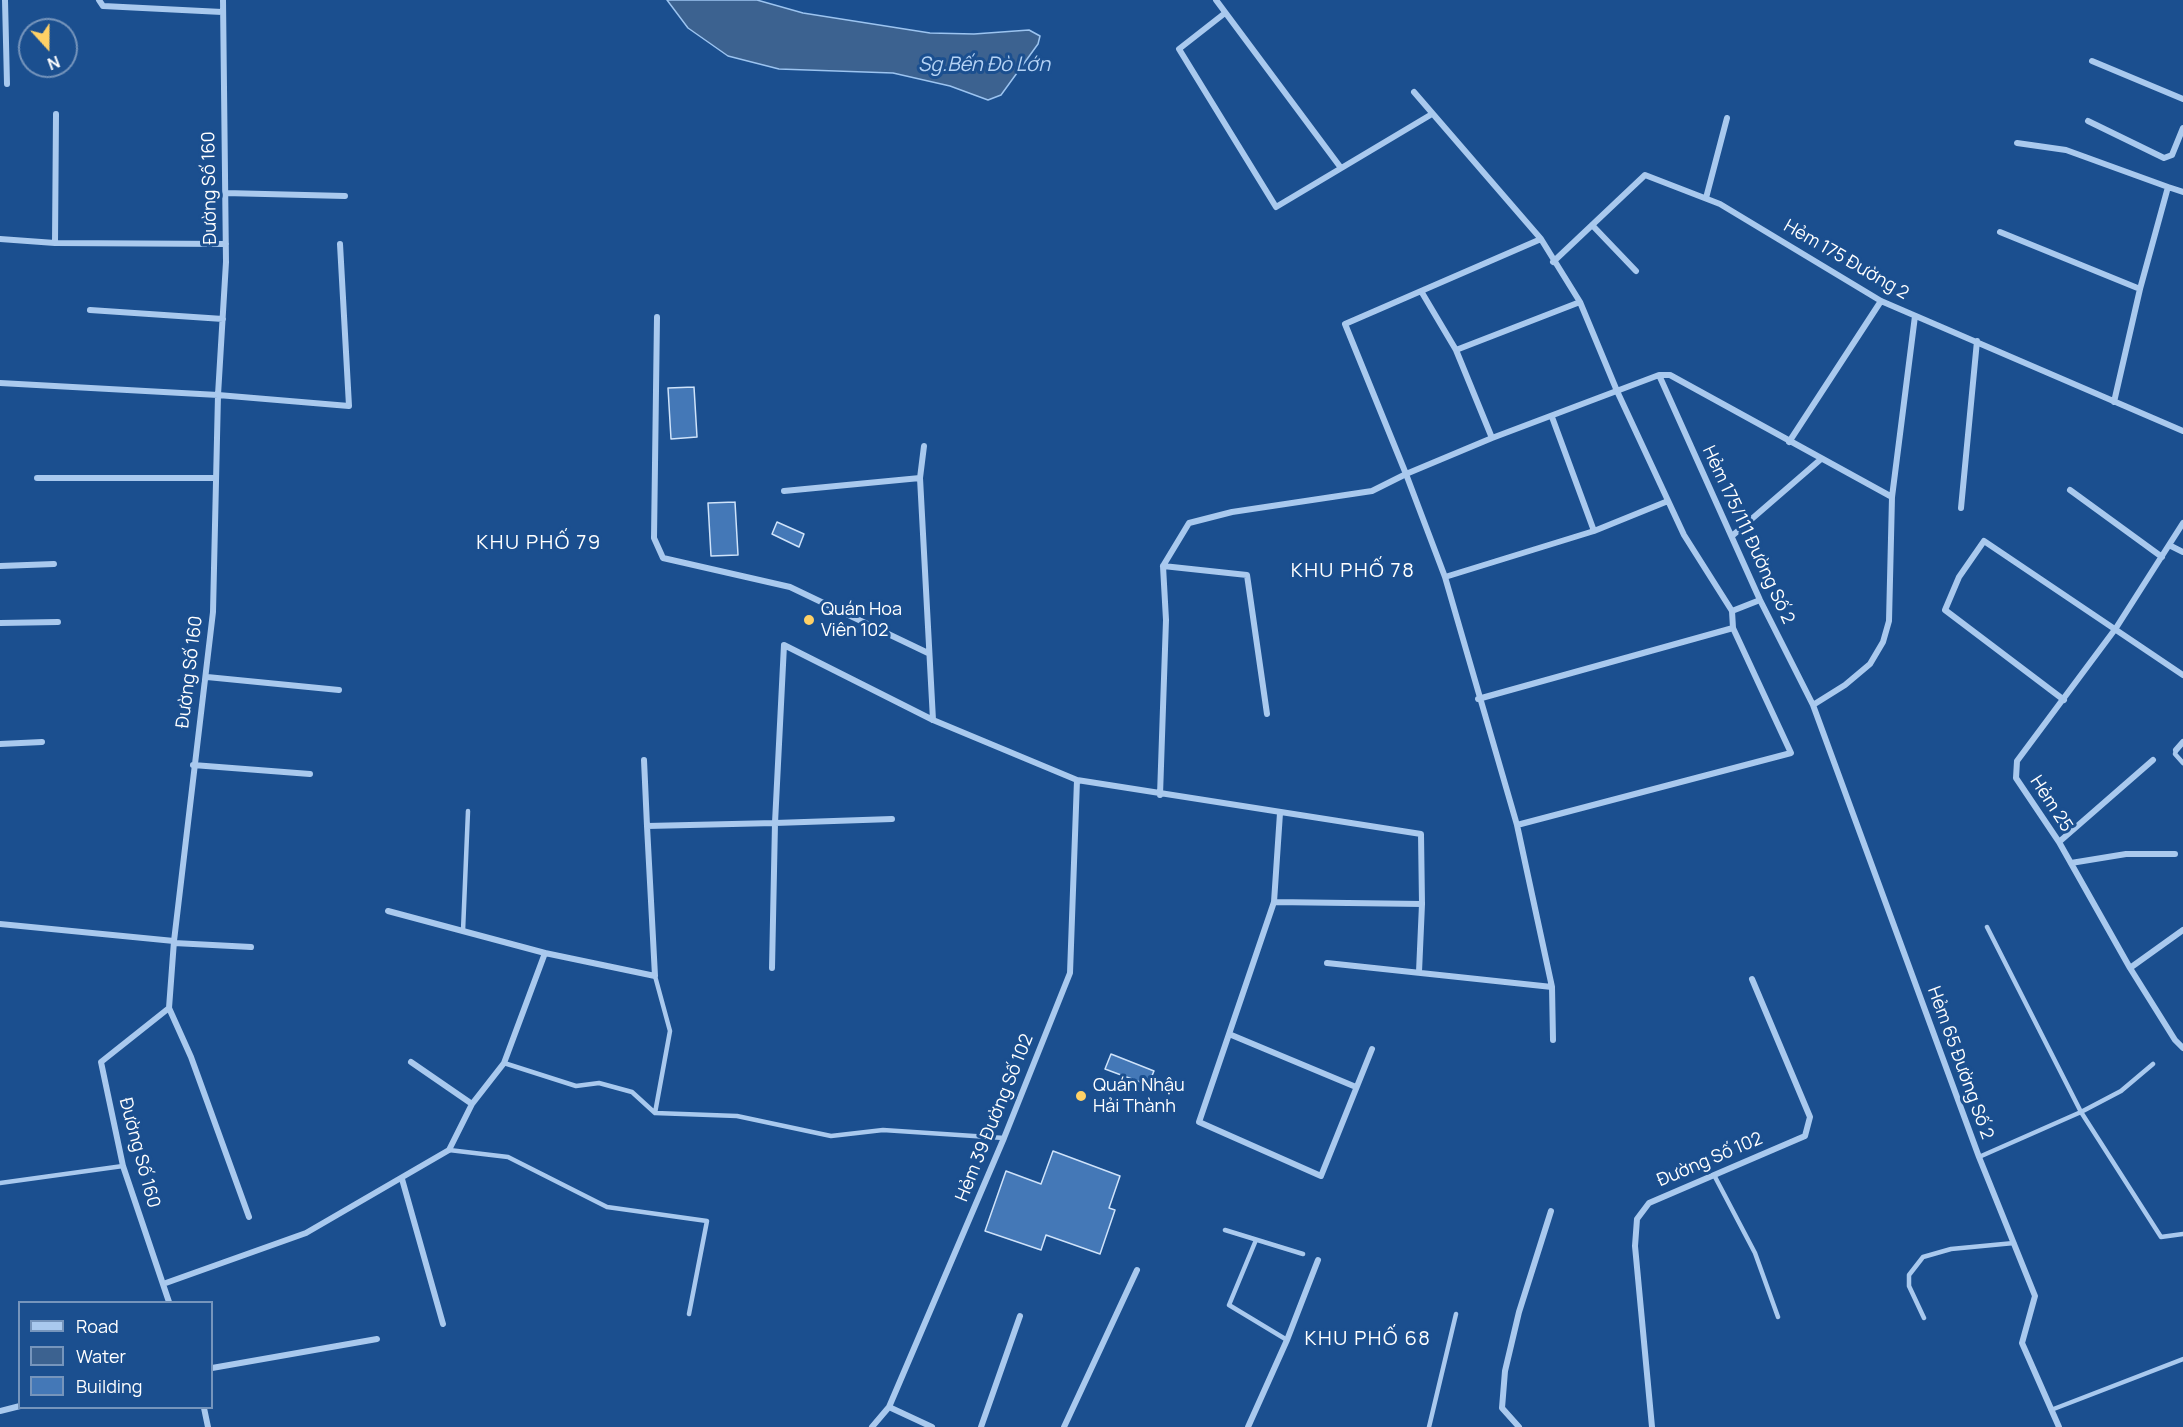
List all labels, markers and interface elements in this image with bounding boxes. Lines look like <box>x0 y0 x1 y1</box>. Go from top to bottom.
north arrow <box>18 18 78 78</box>
text: N <box>44 51 63 75</box>
water label: Sg.Bến Đò Lớn <box>918 53 1050 77</box>
street label: Đường Số 160 <box>198 131 222 245</box>
street label: Hẻm 175 Đường 2 <box>1780 215 1912 305</box>
street label: Hẻm 175/111 Đường Số 2 <box>1697 443 1799 627</box>
district label: KHU PHỐ 79 <box>476 531 602 555</box>
district label: KHU PHỐ 78 <box>1291 559 1415 583</box>
place label: Quán Hoa Viên 102 <box>821 599 902 642</box>
marker: Quán Hoa Viên 102 <box>802 613 816 627</box>
street label: Đường Số 160 <box>172 615 208 729</box>
street label: Hẻm 25 <box>2025 772 2077 836</box>
street label: Hẻm 65 Đường Số 2 <box>1922 984 1998 1142</box>
street label: Hẻm 39 Đường Số 102 <box>952 1031 1038 1205</box>
place label: Quán Nhậu Hải Thành <box>1093 1075 1185 1118</box>
marker: Quán Nhậu Hải Thành <box>1074 1089 1088 1103</box>
street label: Đường Số 160 <box>114 1096 164 1210</box>
street label: Đường Số 102 <box>1654 1128 1766 1192</box>
legend <box>18 1301 213 1409</box>
text: Road <box>76 1314 119 1338</box>
district label: KHU PHỐ 68 <box>1305 1327 1431 1351</box>
text: Water <box>76 1344 126 1368</box>
text: Building <box>76 1374 142 1398</box>

